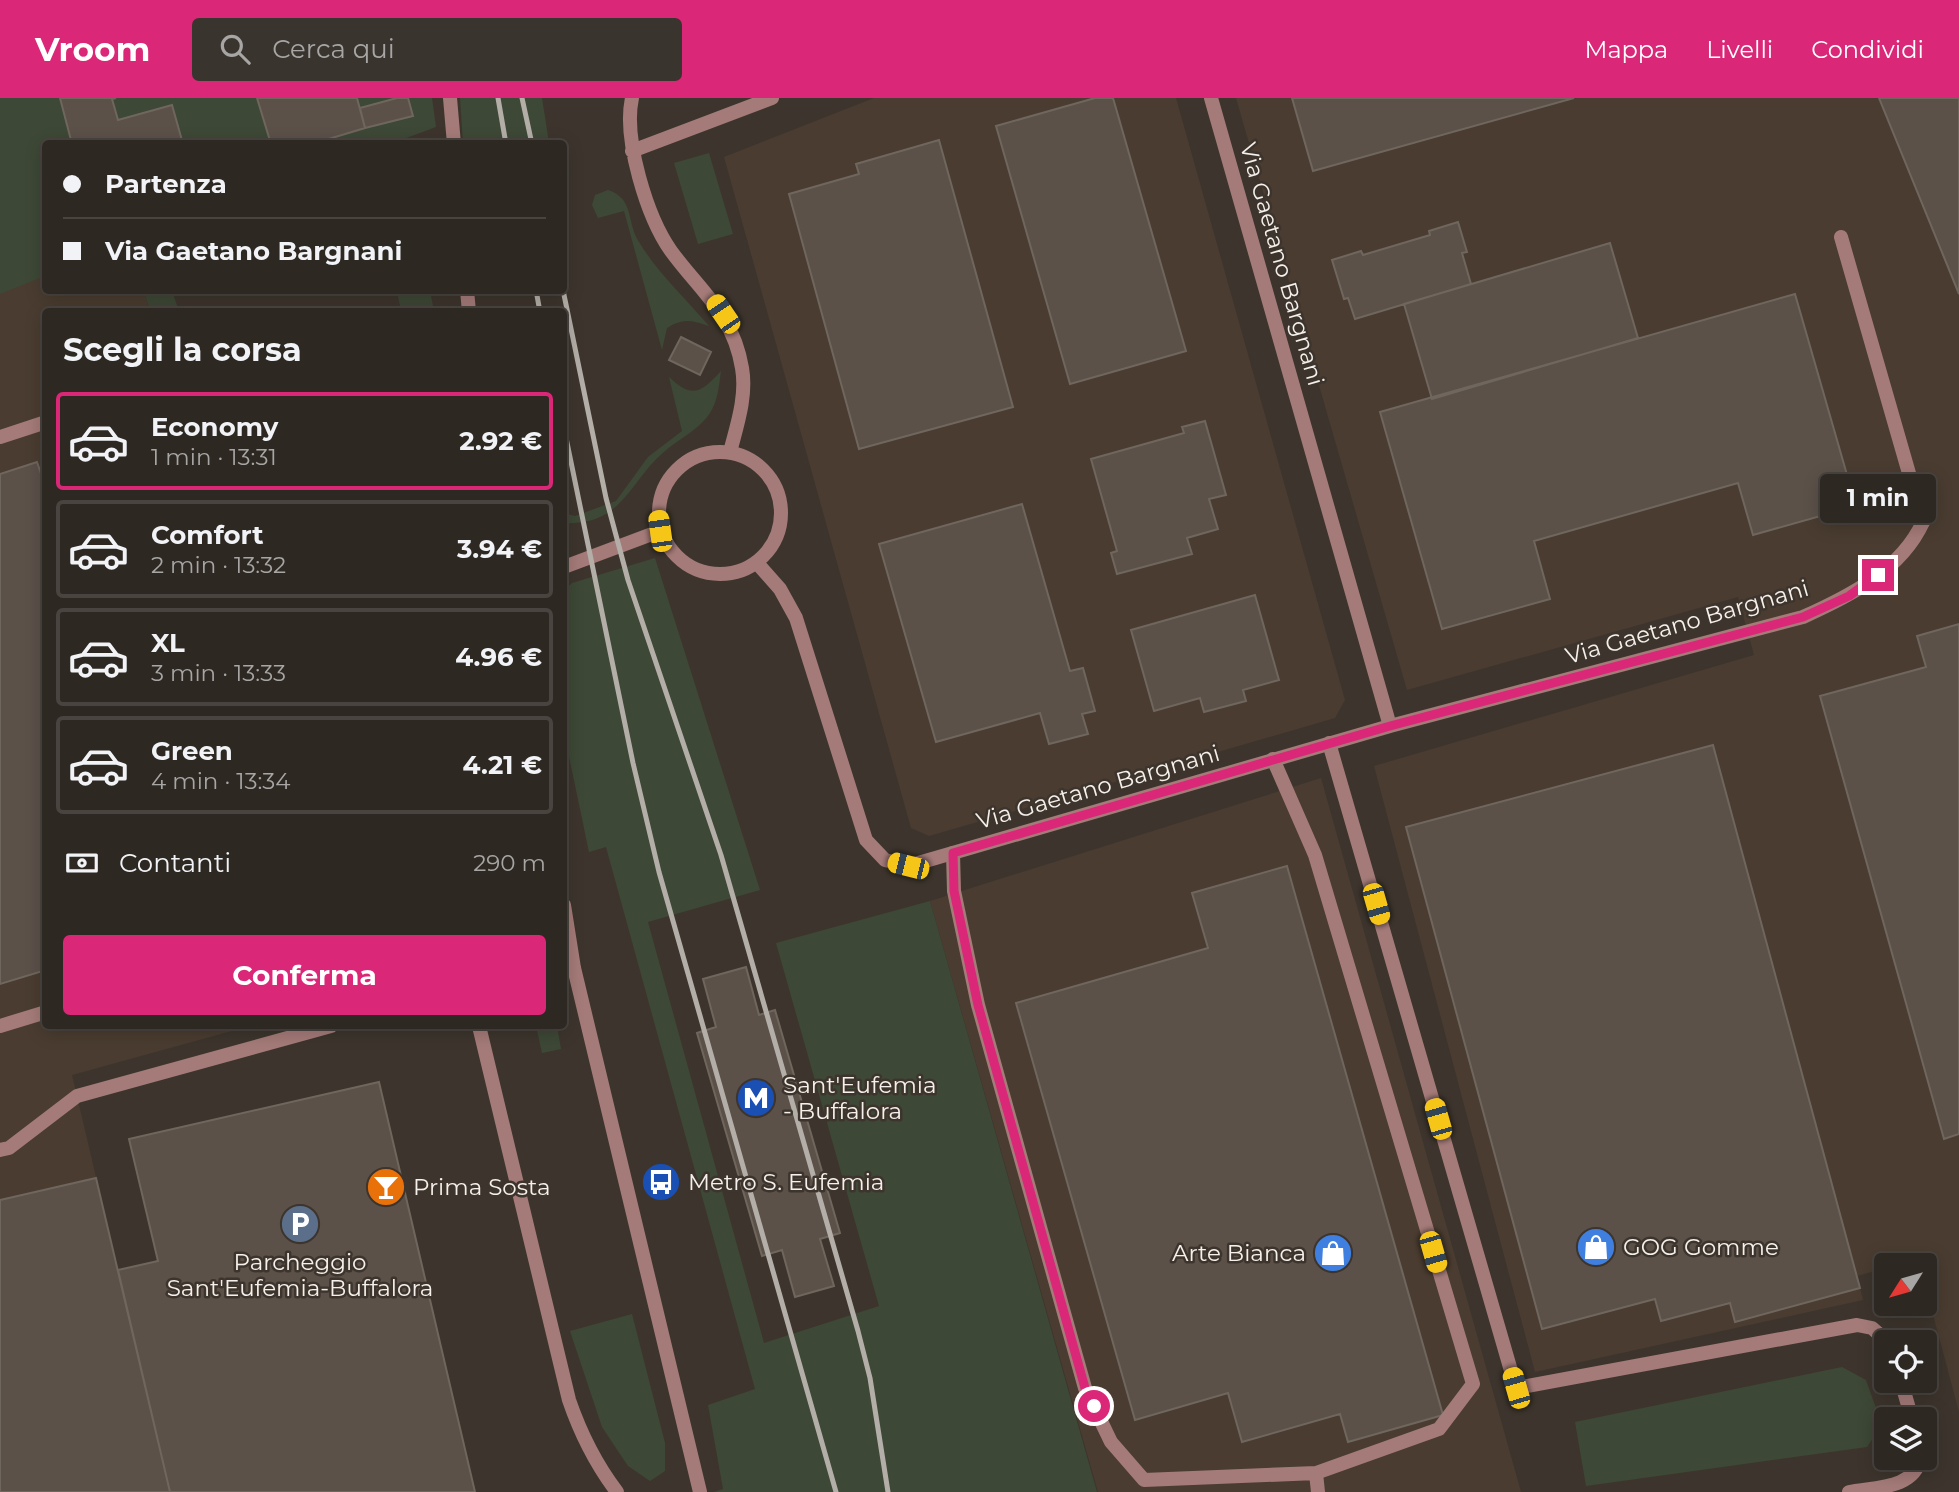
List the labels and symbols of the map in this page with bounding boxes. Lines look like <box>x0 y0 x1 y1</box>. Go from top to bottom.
street label: Via Gaetano Bargnani <box>1234 139 1330 389</box>
car <box>703 291 744 337</box>
callout: 1 min <box>1820 474 1936 522</box>
car <box>647 509 674 553</box>
route end <box>1862 559 1894 591</box>
street label: Via Gaetano Bargnani <box>1562 574 1812 670</box>
street label: Via Gaetano Bargnani <box>973 739 1223 835</box>
car <box>886 851 931 881</box>
car <box>1361 881 1392 927</box>
place label: Sant'Eufemia - Buffalora <box>783 1071 937 1125</box>
metro station icon: Sant'Eufemia - Buffalora <box>735 1077 777 1119</box>
car <box>1423 1096 1454 1142</box>
bus stop icon: Metro S. Eufemia <box>640 1161 682 1203</box>
bar icon: Prima Sosta <box>365 1166 407 1208</box>
place label: Metro S. Eufemia <box>688 1168 884 1196</box>
place label: Prima Sosta <box>413 1173 550 1201</box>
parking icon: Parcheggio Sant'Eufemia-Buffalora <box>279 1203 321 1245</box>
shop icon: GOG Gomme <box>1575 1226 1617 1268</box>
car <box>1418 1229 1449 1275</box>
shop icon: Arte Bianca <box>1312 1232 1354 1274</box>
place label: GOG Gomme <box>1623 1233 1779 1261</box>
place label: Arte Bianca <box>1172 1239 1306 1267</box>
place label: Parcheggio Sant'Eufemia-Buffalora <box>167 1248 433 1302</box>
north arrow <box>1874 1253 1937 1316</box>
car <box>1501 1365 1532 1411</box>
route start <box>1078 1390 1110 1422</box>

